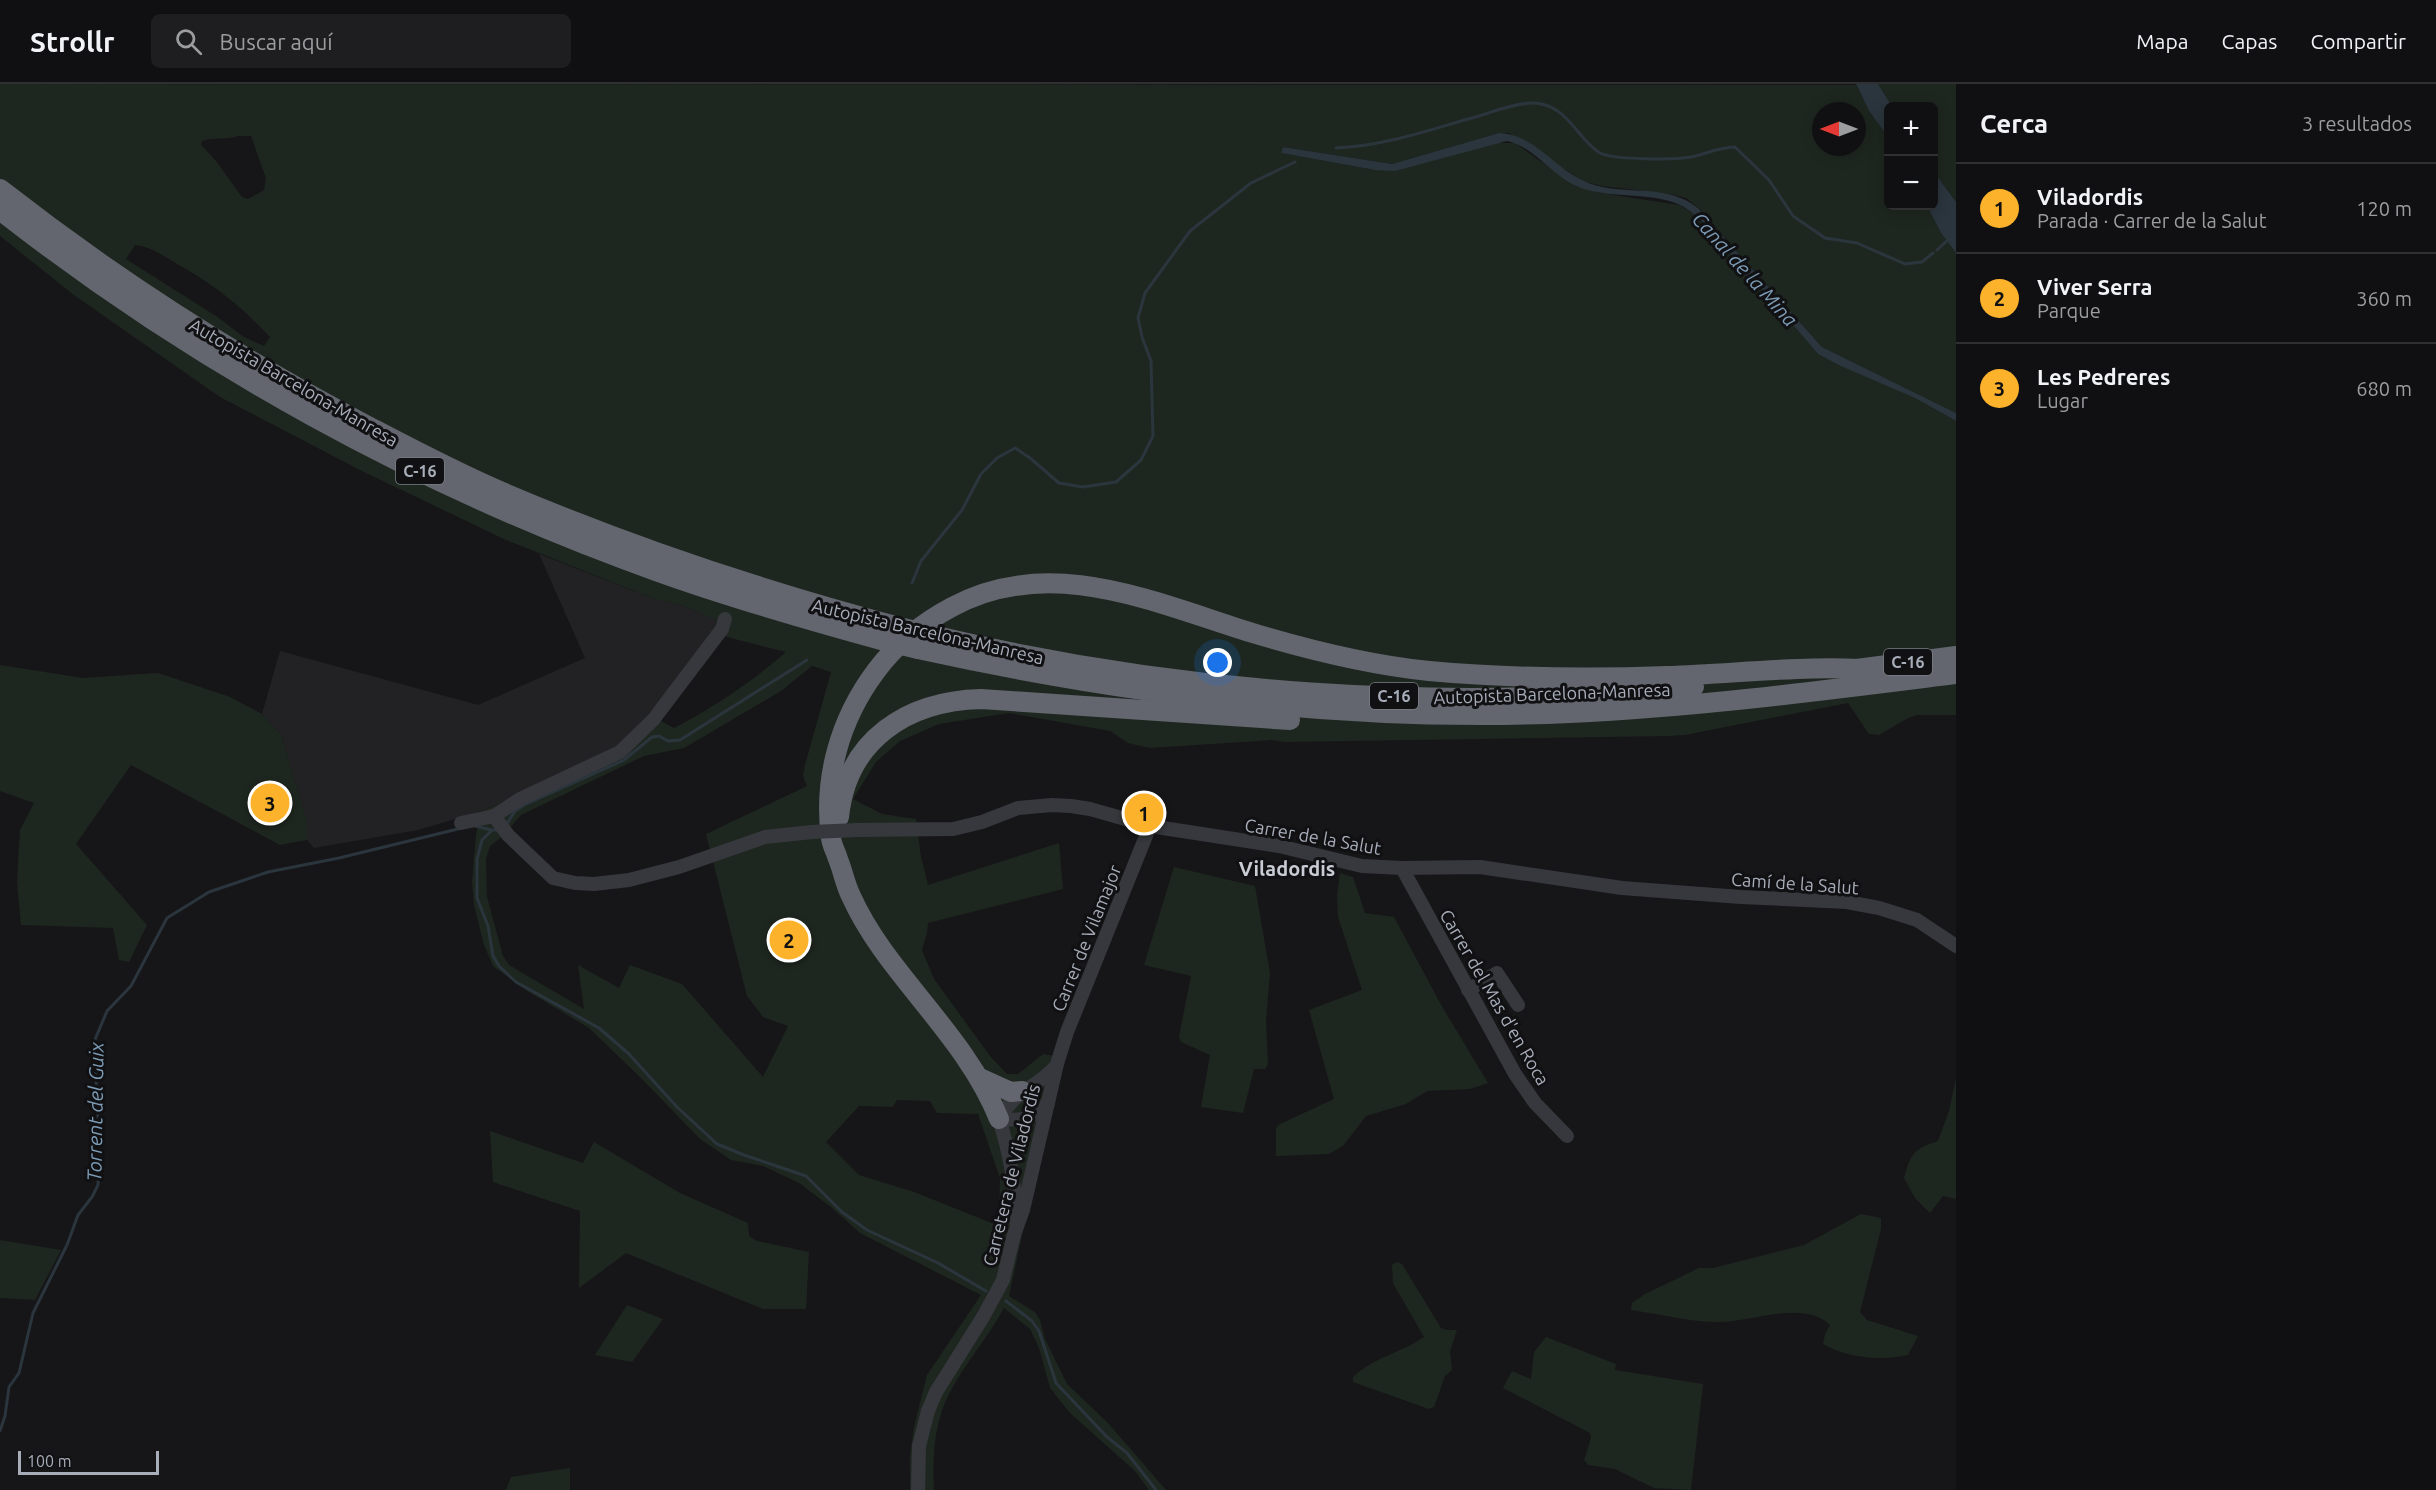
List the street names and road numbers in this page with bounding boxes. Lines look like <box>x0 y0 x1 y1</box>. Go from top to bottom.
street label: Autopista Barcelona-Manresa <box>186 314 402 450</box>
road number: C-16 <box>396 458 444 484</box>
street label: Autopista Barcelona-Manresa <box>810 595 1046 667</box>
road number: C-16 <box>1884 649 1932 675</box>
street label: Autopista Barcelona-Manresa <box>1433 679 1671 707</box>
road number: C-16 <box>1370 683 1418 709</box>
street label: Carrer de la Salut <box>1243 814 1383 858</box>
street label: Carrer de Vilamajor <box>1047 862 1125 1014</box>
street label: Camí de la Salut <box>1731 869 1859 897</box>
street label: Carrer del Mas d'en Roca <box>1436 906 1554 1088</box>
street label: Carretera de Viladordis <box>979 1082 1043 1268</box>

